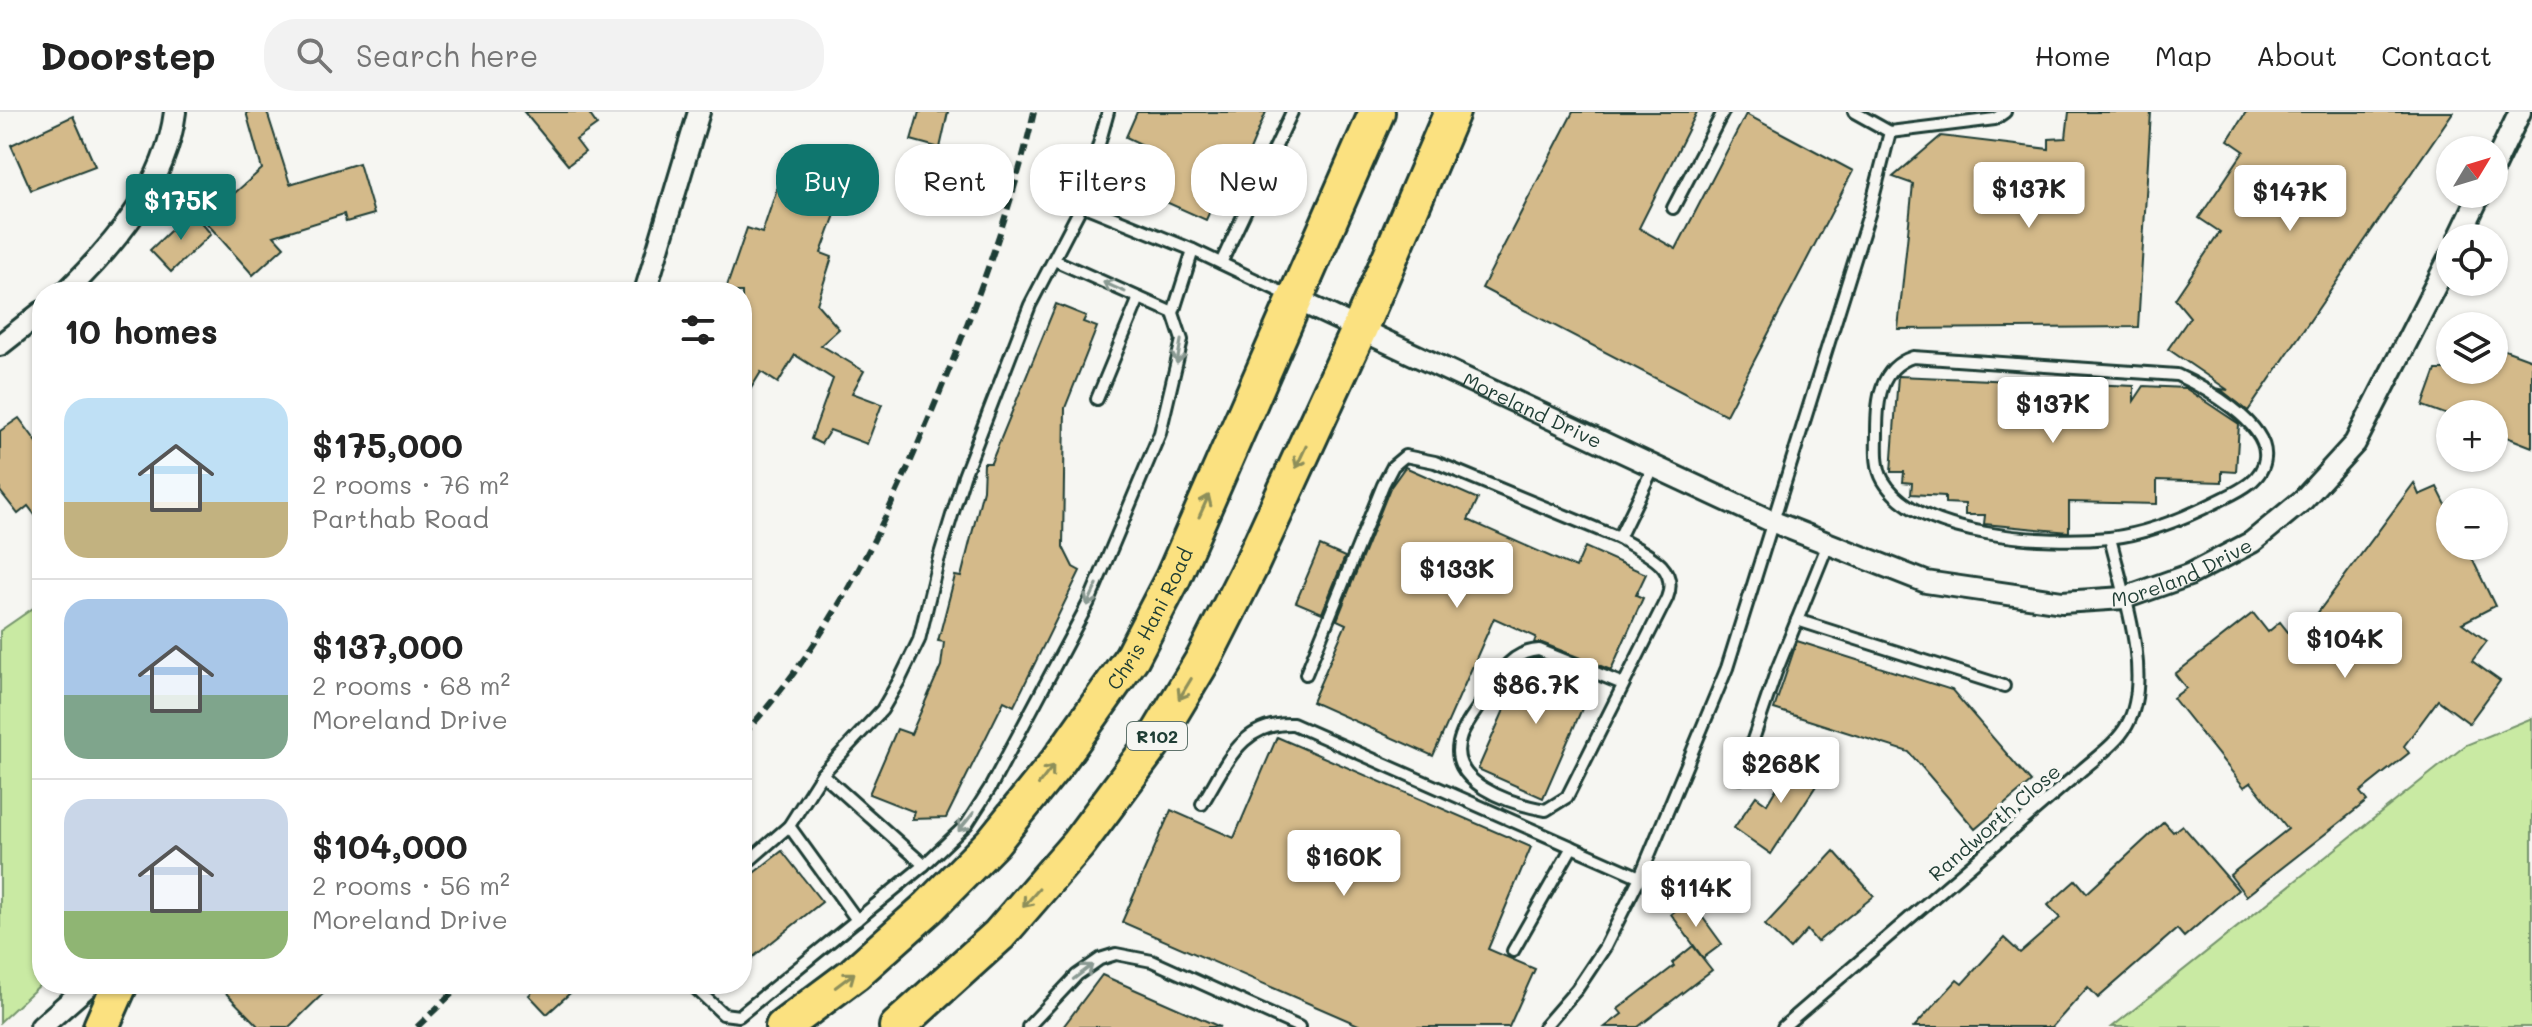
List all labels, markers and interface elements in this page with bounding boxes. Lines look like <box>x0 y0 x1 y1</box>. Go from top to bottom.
search box <box>264 19 824 91</box>
text: Doorstep <box>40 30 216 80</box>
icon: search <box>292 33 336 77</box>
text: Search here <box>356 35 538 75</box>
text: Home <box>2035 37 2111 73</box>
text: Map <box>2155 37 2212 73</box>
text: About <box>2256 37 2337 73</box>
text: Contact <box>2381 37 2492 73</box>
north arrow <box>2436 136 2508 208</box>
map controls <box>2436 136 2508 560</box>
chip: Buy <box>776 144 879 216</box>
chip: Rent <box>895 144 1014 216</box>
chip: Filters <box>1030 144 1175 216</box>
chip: New <box>1191 144 1307 216</box>
pin: $137K <box>1973 162 2085 230</box>
pin: $147K <box>2234 165 2346 233</box>
text: $137K <box>1992 171 2066 205</box>
pin: $175K <box>125 174 237 242</box>
text: $147K <box>2252 174 2328 208</box>
text: $175K <box>144 183 218 217</box>
button: locate <box>2436 224 2508 296</box>
one-way arrow <box>1102 278 1126 293</box>
text: 10 homes <box>64 308 218 353</box>
icon: filters <box>676 308 720 352</box>
button: layers <box>2436 312 2508 384</box>
one-way arrow <box>1170 338 1185 364</box>
street label: Moreland Drive <box>1459 366 1606 453</box>
pin: $137K <box>1997 377 2109 445</box>
text: $137K <box>2016 386 2090 420</box>
button: + <box>2436 400 2508 472</box>
text: $175,000 <box>312 422 463 467</box>
icon: home <box>128 430 224 526</box>
one-way arrow <box>1293 444 1308 468</box>
text: 2 rooms · 76 m² <box>312 467 509 501</box>
button: − <box>2436 488 2508 560</box>
one-way arrow <box>1198 495 1213 519</box>
text: Parthab Road <box>312 501 489 535</box>
street label: Moreland Drive <box>2110 531 2256 612</box>
pin: $133K <box>1401 542 1513 610</box>
street label: Chris Hani Road <box>1100 543 1198 695</box>
text: $133K <box>1419 551 1495 585</box>
one-way arrow <box>1084 583 1099 607</box>
pin: $104K <box>2289 612 2401 680</box>
text: $104K <box>2306 621 2384 655</box>
text: $137,000 <box>312 623 463 668</box>
icon: home <box>128 631 224 727</box>
pin: $86.7K <box>1471 658 1601 726</box>
text: $86.7K <box>1492 667 1580 701</box>
text: 2 rooms · 68 m² <box>312 668 510 702</box>
one-way arrow <box>1177 677 1193 700</box>
text: Moreland Drive <box>312 702 508 736</box>
road number: R102 <box>1127 722 1187 750</box>
pin: $268K <box>1725 737 1837 805</box>
text: $268K <box>1741 746 1821 780</box>
street label: Randworth Close <box>1923 758 2065 886</box>
one-way arrow <box>1038 765 1055 786</box>
one-way arrow <box>957 812 975 832</box>
text: $104,000 <box>312 823 468 868</box>
pin: $160K <box>1288 830 1400 898</box>
icon: home <box>128 831 224 927</box>
text: $160K <box>1305 839 1383 873</box>
pin: $114K <box>1640 861 1752 929</box>
text: 2 rooms · 56 m² <box>312 868 510 902</box>
text: $114K <box>1660 870 1732 904</box>
one-way arrow <box>1022 888 1040 908</box>
text: Moreland Drive <box>312 902 508 936</box>
one-way arrow <box>1072 963 1093 980</box>
one-way arrow <box>834 972 855 989</box>

